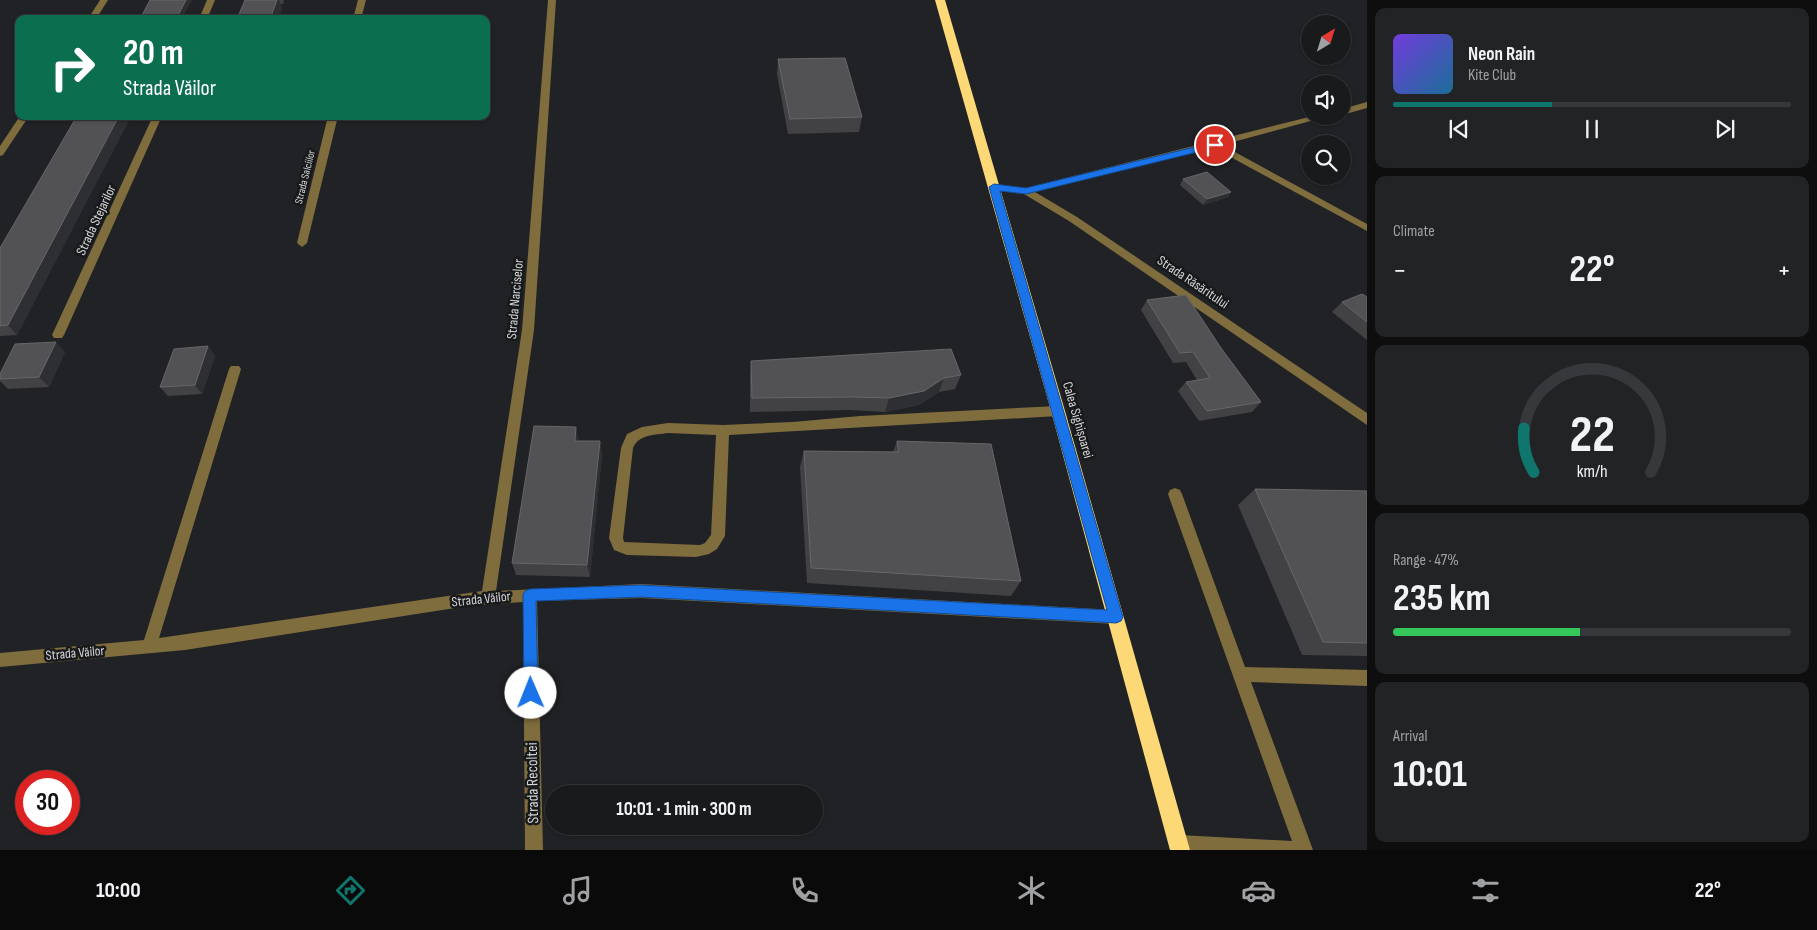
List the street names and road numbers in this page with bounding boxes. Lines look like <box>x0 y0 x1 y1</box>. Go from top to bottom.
street label: Strada Salciilor <box>292 149 318 205</box>
street label: Strada Stejarilor <box>72 182 120 258</box>
street label: Strada Răsăritului <box>1154 252 1232 312</box>
street label: Strada Narciselor <box>503 258 527 340</box>
street label: Calea Sighișoarei <box>1059 380 1097 460</box>
street label: Strada Văilor <box>451 587 511 611</box>
street label: Strada Văilor <box>45 642 105 664</box>
street label: Strada Recoltei <box>523 742 543 824</box>

